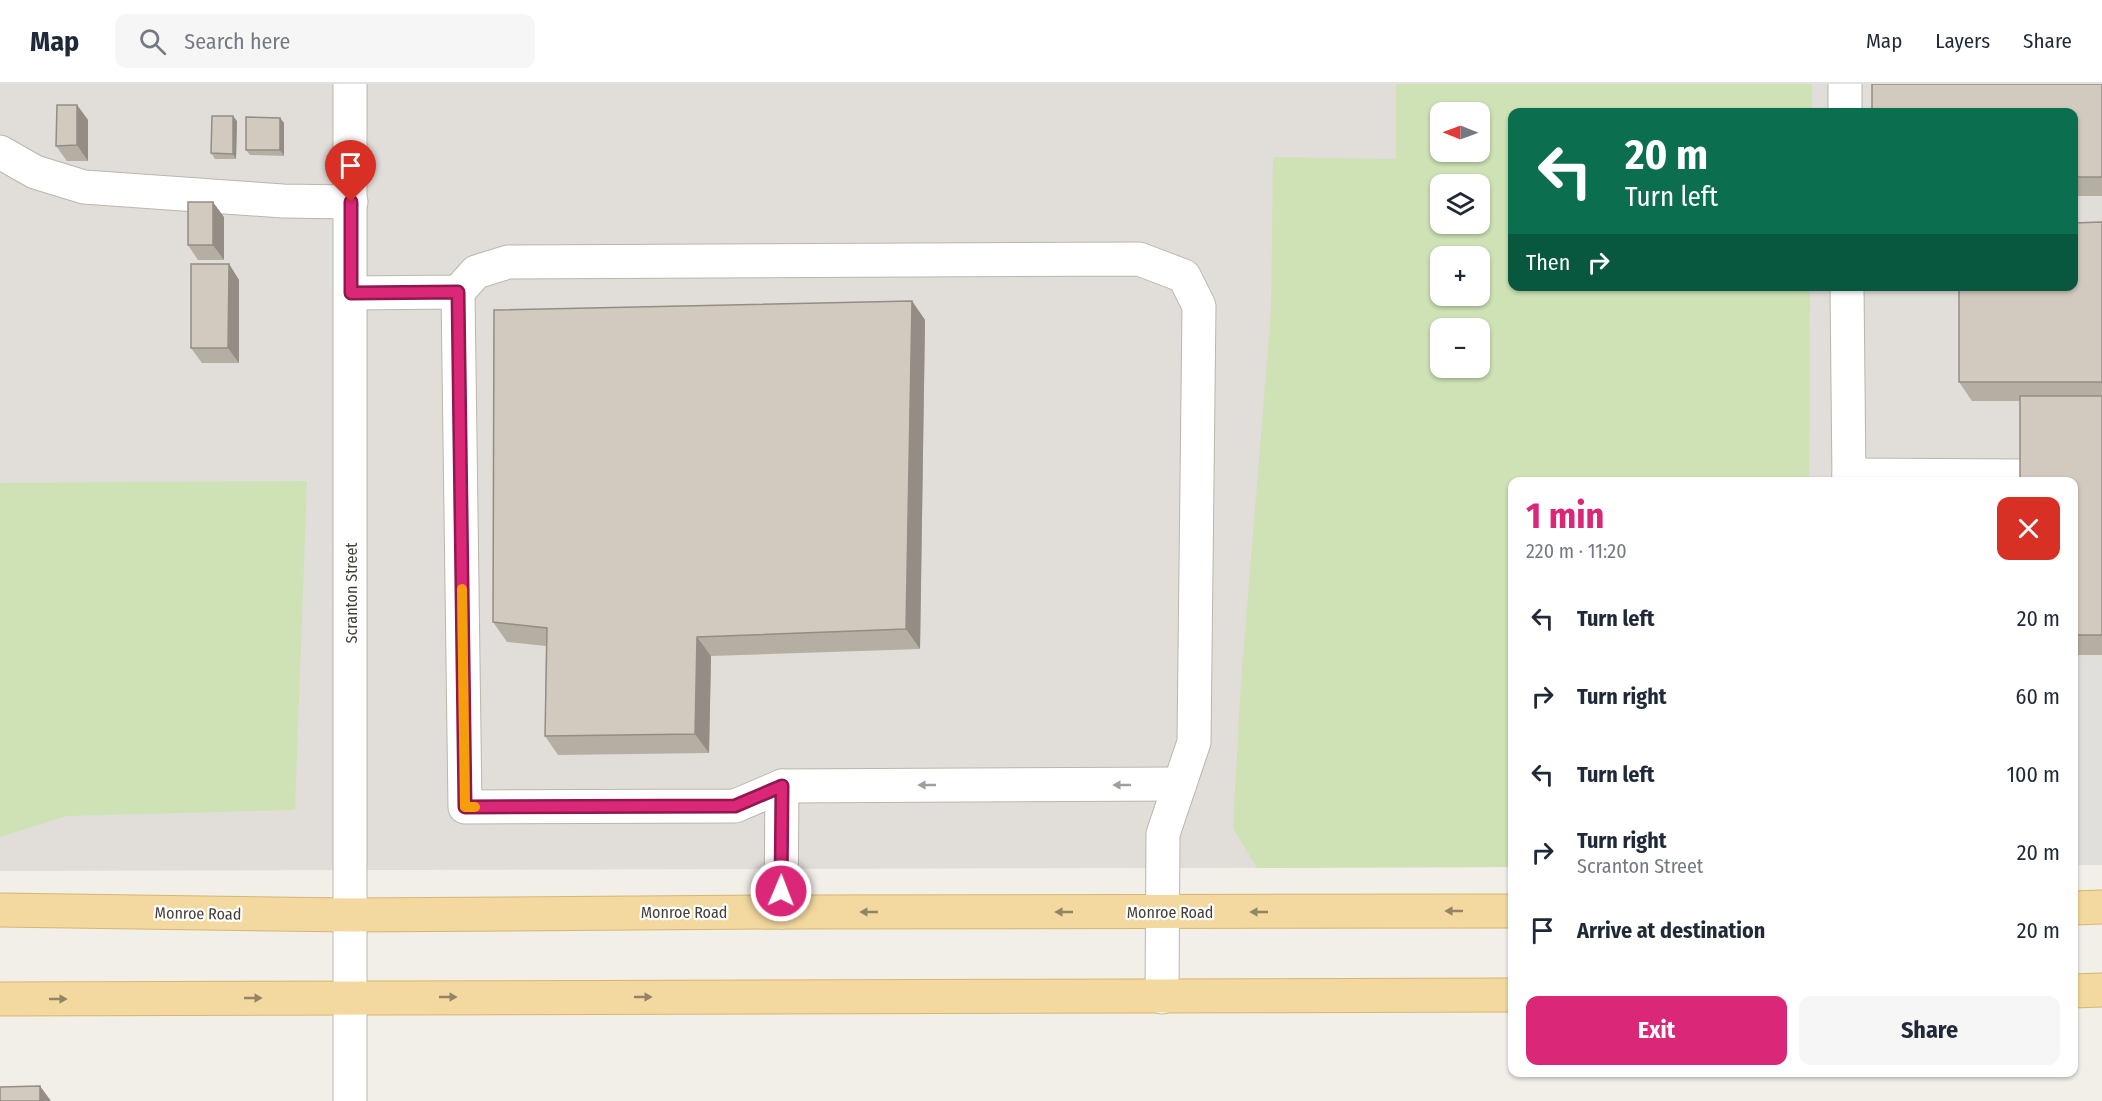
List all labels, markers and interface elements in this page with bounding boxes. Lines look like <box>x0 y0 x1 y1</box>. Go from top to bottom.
search box <box>115 14 535 68</box>
text: Map <box>30 25 79 58</box>
icon: search <box>136 25 169 58</box>
text: Search here <box>184 28 290 55</box>
text: Map <box>1866 28 1902 54</box>
text: Layers <box>1935 28 1990 54</box>
text: Share <box>2023 28 2072 54</box>
north arrow <box>1430 102 1490 162</box>
map controls <box>1430 102 1490 378</box>
text: 20 m <box>1625 130 1708 180</box>
icon: left <box>1526 132 1604 210</box>
pin <box>325 140 376 202</box>
icon: arrive <box>334 149 367 182</box>
button: layers <box>1430 174 1490 234</box>
text: Turn left <box>1625 181 1718 213</box>
button: + <box>1430 246 1490 306</box>
icon: right <box>1582 246 1615 279</box>
text: Then <box>1526 249 1570 276</box>
button: − <box>1430 318 1490 378</box>
text: 1 min <box>1526 494 1604 538</box>
button: close <box>1997 497 2060 560</box>
text: 220 m · 11:20 <box>1526 539 1627 563</box>
street label: Scranton Street <box>342 542 361 644</box>
icon: left <box>1526 602 1559 635</box>
text: Turn left <box>1577 605 1655 632</box>
text: 20 m <box>2017 605 2060 632</box>
icon: right <box>1526 680 1559 713</box>
text: Turn right <box>1577 683 1666 710</box>
text: 60 m <box>2016 683 2060 710</box>
icon: left <box>1526 758 1559 791</box>
text: Turn left <box>1577 761 1655 788</box>
text: 100 m <box>2006 761 2060 788</box>
one-way arrow <box>917 780 936 790</box>
one-way arrow <box>1112 780 1131 790</box>
text: Turn right <box>1577 827 1666 854</box>
icon: right <box>1526 836 1559 869</box>
text: 20 m <box>2017 839 2060 866</box>
text: Scranton Street <box>1577 854 1703 878</box>
position arrow <box>749 859 813 923</box>
street label: Monroe Road <box>155 903 241 924</box>
street label: Monroe Road <box>641 903 727 922</box>
street label: Monroe Road <box>1127 903 1213 922</box>
one-way arrow <box>1444 906 1463 916</box>
one-way arrow <box>859 907 878 917</box>
one-way arrow <box>1054 907 1073 917</box>
one-way arrow <box>1249 907 1268 917</box>
icon: arrive <box>1526 914 1559 947</box>
text: Arrive at destination <box>1577 917 1765 944</box>
text: 20 m <box>2017 917 2060 944</box>
one-way arrow <box>439 992 458 1002</box>
one-way arrow <box>634 992 653 1002</box>
one-way arrow <box>244 993 263 1003</box>
one-way arrow <box>49 994 68 1004</box>
button: Exit <box>1526 996 1787 1065</box>
button: Share <box>1799 996 2060 1065</box>

